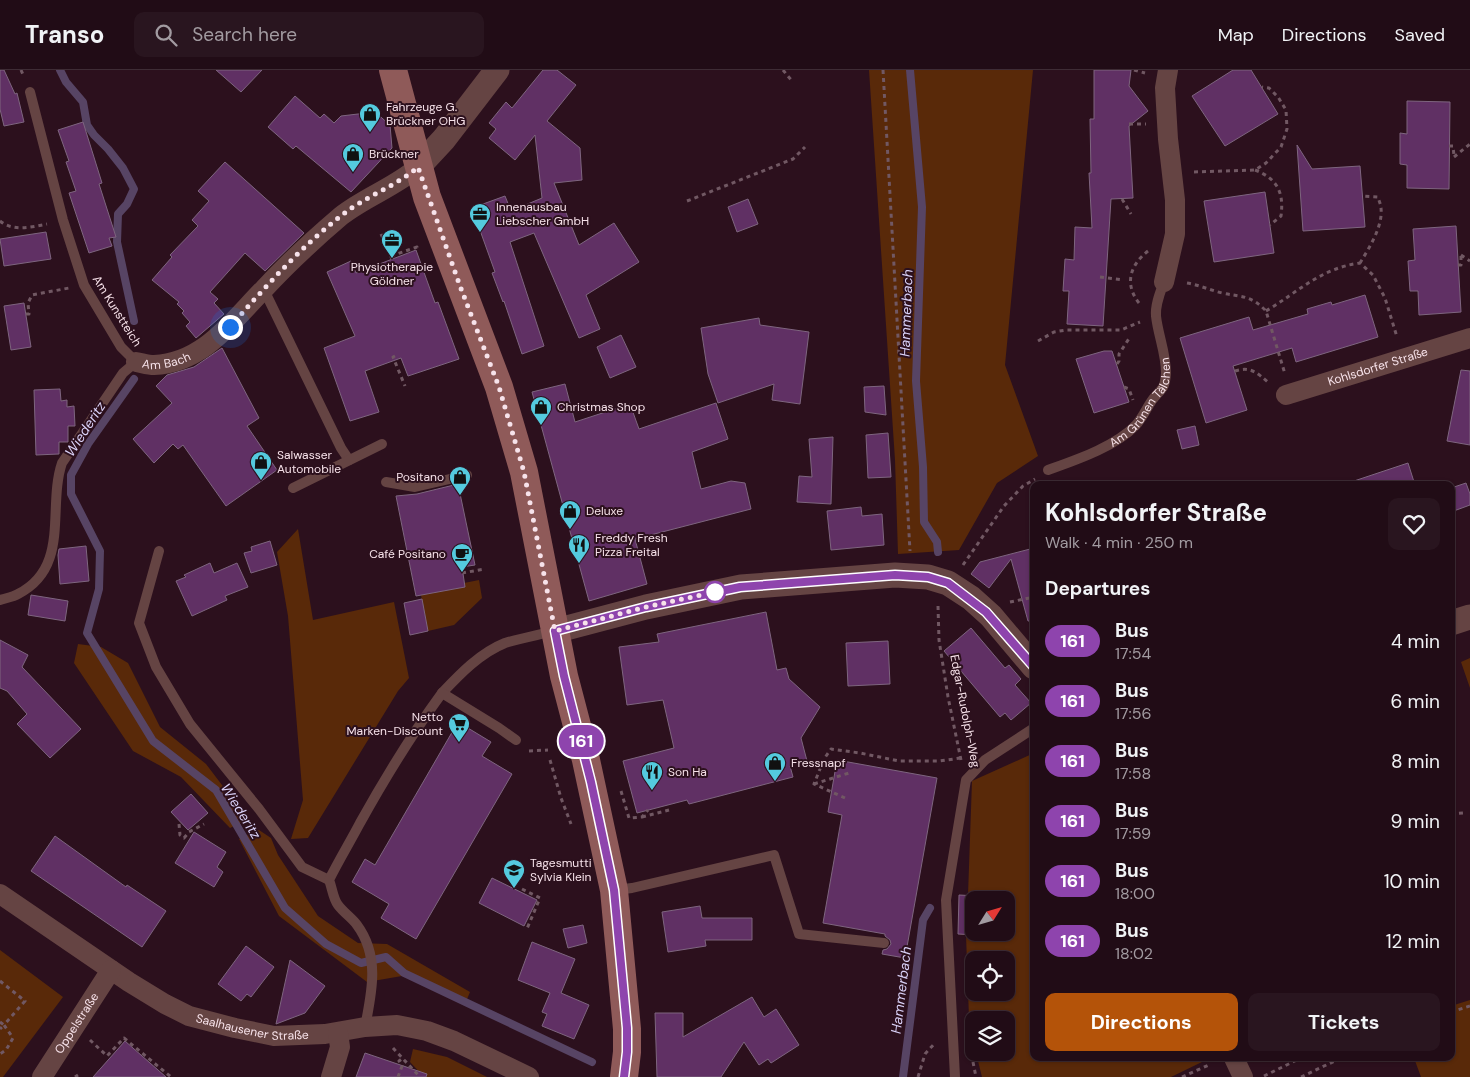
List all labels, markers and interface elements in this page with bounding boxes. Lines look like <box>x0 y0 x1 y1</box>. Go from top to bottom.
search box <box>134 12 484 57</box>
text: Transo <box>25 19 104 50</box>
icon: search <box>152 21 180 49</box>
text: Search here <box>192 22 297 47</box>
text: Map <box>1218 23 1254 47</box>
text: Directions <box>1282 23 1367 47</box>
text: Saved <box>1395 23 1445 47</box>
place label: Fahrzeuge G. Brückner OHG <box>386 99 465 129</box>
shop icon: Fahrzeuge G. Brückner OHG <box>358 102 382 133</box>
shop icon: Brückner <box>341 142 365 173</box>
place label: Brückner <box>369 146 419 162</box>
place label: Innenausbau Liebscher GmbH <box>496 199 589 229</box>
office icon: Innenausbau Liebscher GmbH <box>468 202 492 233</box>
office icon: Physiotherapie Göldner <box>380 228 404 259</box>
place label: Physiotherapie Göldner <box>351 259 433 289</box>
water label: Hammerbach <box>895 269 917 357</box>
street label: Am Kunstteich <box>89 272 145 350</box>
your location <box>218 315 243 340</box>
street label: Kohlsdorfer Straße <box>1326 344 1430 390</box>
street label: Am Bach <box>141 348 193 373</box>
street label: Am Grünen Tälchen <box>1106 356 1174 451</box>
shop icon: Christmas Shop <box>529 395 553 426</box>
water label: Wiederitz <box>61 398 110 460</box>
place label: Christmas Shop <box>557 399 645 415</box>
place label: Salwasser Automobile <box>277 447 341 477</box>
shop icon: Salwasser Automobile <box>249 450 273 481</box>
shop icon: Positano <box>448 465 472 496</box>
place label: Positano <box>396 469 444 485</box>
text: Kohlsdorfer Straße <box>1045 497 1267 528</box>
button: heart <box>1388 498 1440 550</box>
shop icon: Deluxe <box>558 499 582 530</box>
place label: Deluxe <box>586 503 623 519</box>
place label: Freddy Fresh Pizza Freital <box>595 530 668 560</box>
text: Walk · 4 min · 250 m <box>1045 532 1193 553</box>
restaurant icon: Freddy Fresh Pizza Freital <box>567 533 591 564</box>
cafe icon: Café Positano <box>450 542 474 573</box>
place label: Café Positano <box>369 546 446 562</box>
text: Departures <box>1045 576 1150 601</box>
unlabelled marker <box>704 581 726 603</box>
text: Bus <box>1115 618 1149 643</box>
text: 161 <box>1060 629 1085 653</box>
text: 4 min <box>1391 629 1440 654</box>
text: 17:54 <box>1115 643 1151 664</box>
street label: Edgar-Rudolph-Weg <box>946 653 984 769</box>
text: Bus <box>1115 678 1149 703</box>
text: 161 <box>1060 689 1085 713</box>
text: 6 min <box>1391 689 1440 714</box>
text: 17:56 <box>1115 703 1152 724</box>
place label: Netto Marken-Discount <box>347 709 443 739</box>
supermarket icon: Netto Marken-Discount <box>447 712 471 743</box>
line badge: 161 <box>552 725 610 757</box>
text: 161 <box>569 729 593 753</box>
text: Bus <box>1115 738 1149 763</box>
text: 161 <box>1060 749 1085 773</box>
text: 8 min <box>1391 749 1440 774</box>
shop icon: Fressnapf <box>763 751 787 782</box>
place label: Fressnapf <box>791 755 846 771</box>
restaurant icon: Son Ha <box>640 760 664 791</box>
text: 17:58 <box>1115 763 1151 784</box>
place label: Son Ha <box>668 764 707 780</box>
water label: Wiederitz <box>217 780 265 843</box>
text: Bus <box>1115 798 1149 823</box>
text: 161 <box>1060 809 1085 833</box>
text: 9 min <box>1391 809 1440 834</box>
text: 17:59 <box>1115 823 1151 844</box>
place label: Tagesmutti Sylvia Klein <box>530 855 592 885</box>
school or university icon: Tagesmutti Sylvia Klein <box>502 858 526 889</box>
text: Bus <box>1115 858 1149 883</box>
text: 161 <box>1060 869 1085 893</box>
text: 10 min <box>1384 869 1440 894</box>
text: 18:00 <box>1115 883 1155 904</box>
north arrow <box>965 891 1015 941</box>
map controls <box>965 891 1015 1061</box>
text: Bus <box>1115 918 1149 943</box>
text: 161 <box>1060 929 1085 953</box>
text: 12 min <box>1386 929 1440 954</box>
text: 18:02 <box>1115 943 1153 964</box>
water label: Hammerbach <box>887 945 915 1035</box>
button: locate <box>965 951 1015 1001</box>
street label: Oppelstraße <box>51 989 102 1057</box>
button: Directions <box>1045 993 1238 1051</box>
button: Tickets <box>1248 993 1440 1051</box>
street label: Saalhausener Straße <box>194 1010 309 1044</box>
button: layers <box>965 1011 1015 1061</box>

